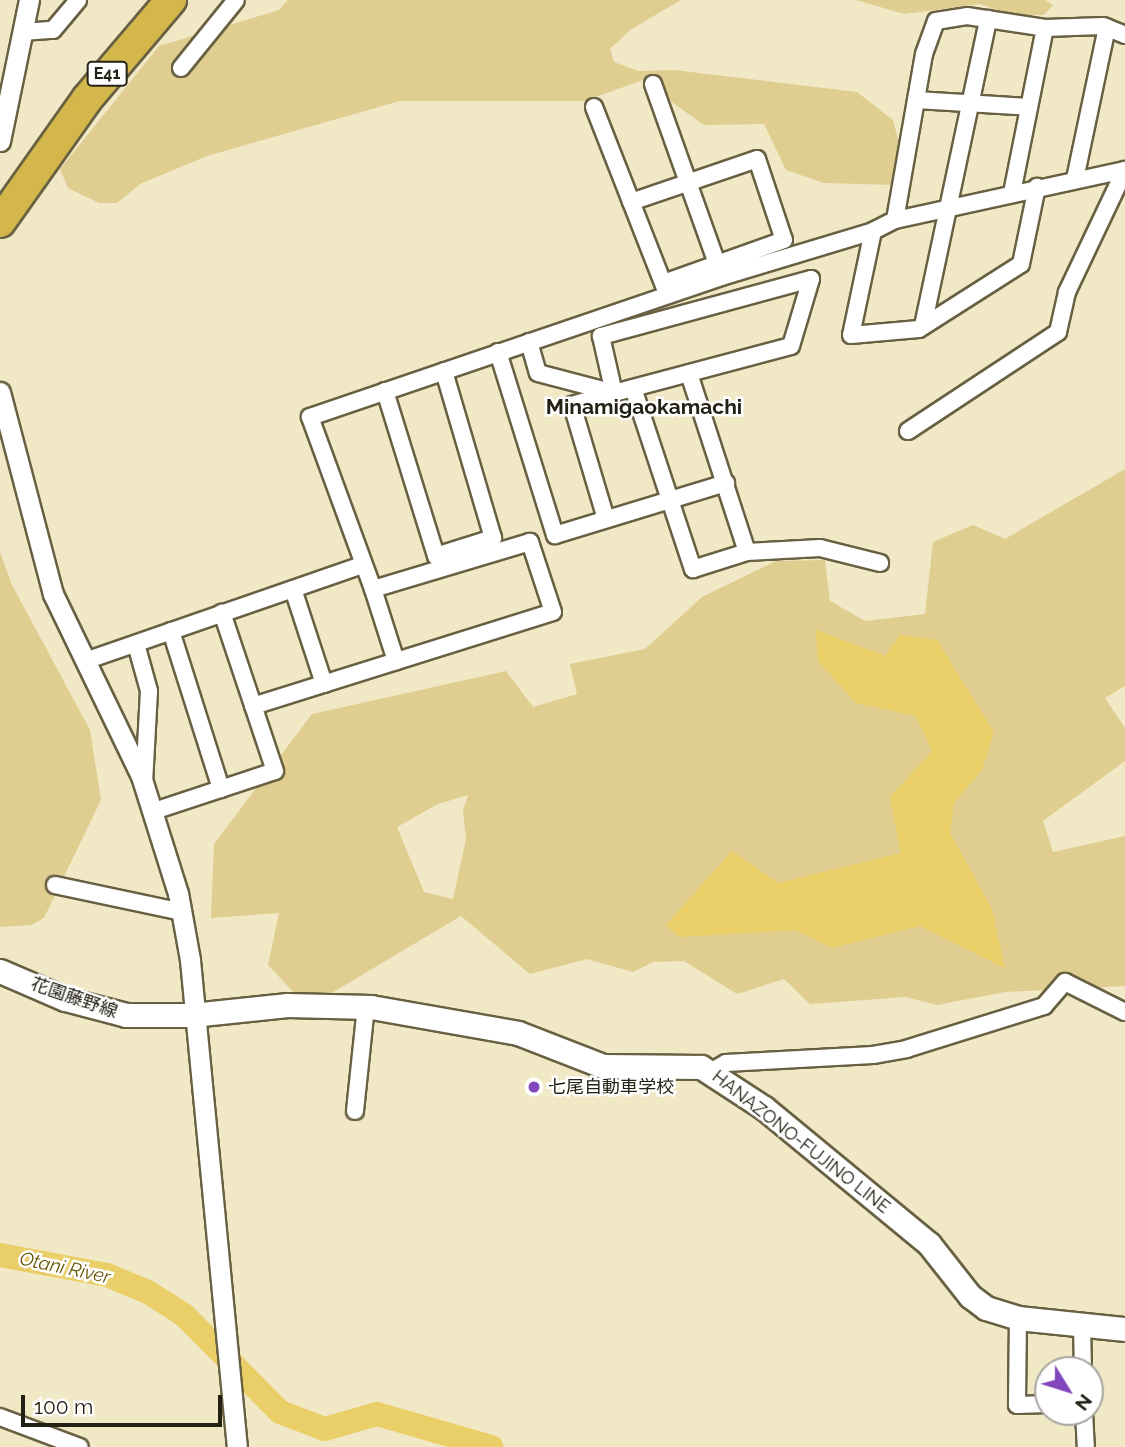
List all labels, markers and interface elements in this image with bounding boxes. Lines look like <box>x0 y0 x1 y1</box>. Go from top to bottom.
road number: E41 <box>86 61 128 86</box>
district label: Minamigaokamachi <box>546 394 742 420</box>
street label: 花園藤野線 <box>28 973 120 1023</box>
street label: HANAZONO-FUJINO LINE <box>708 1066 894 1218</box>
place label: 七尾自動車学校 <box>548 1076 674 1098</box>
marker: 七尾自動車学校 <box>526 1079 542 1095</box>
water label: Otani River <box>18 1247 112 1289</box>
north arrow <box>1034 1356 1104 1426</box>
scale bar <box>24 1380 226 1424</box>
text: N <box>1071 1390 1097 1415</box>
text: 100 m <box>34 1394 93 1419</box>

